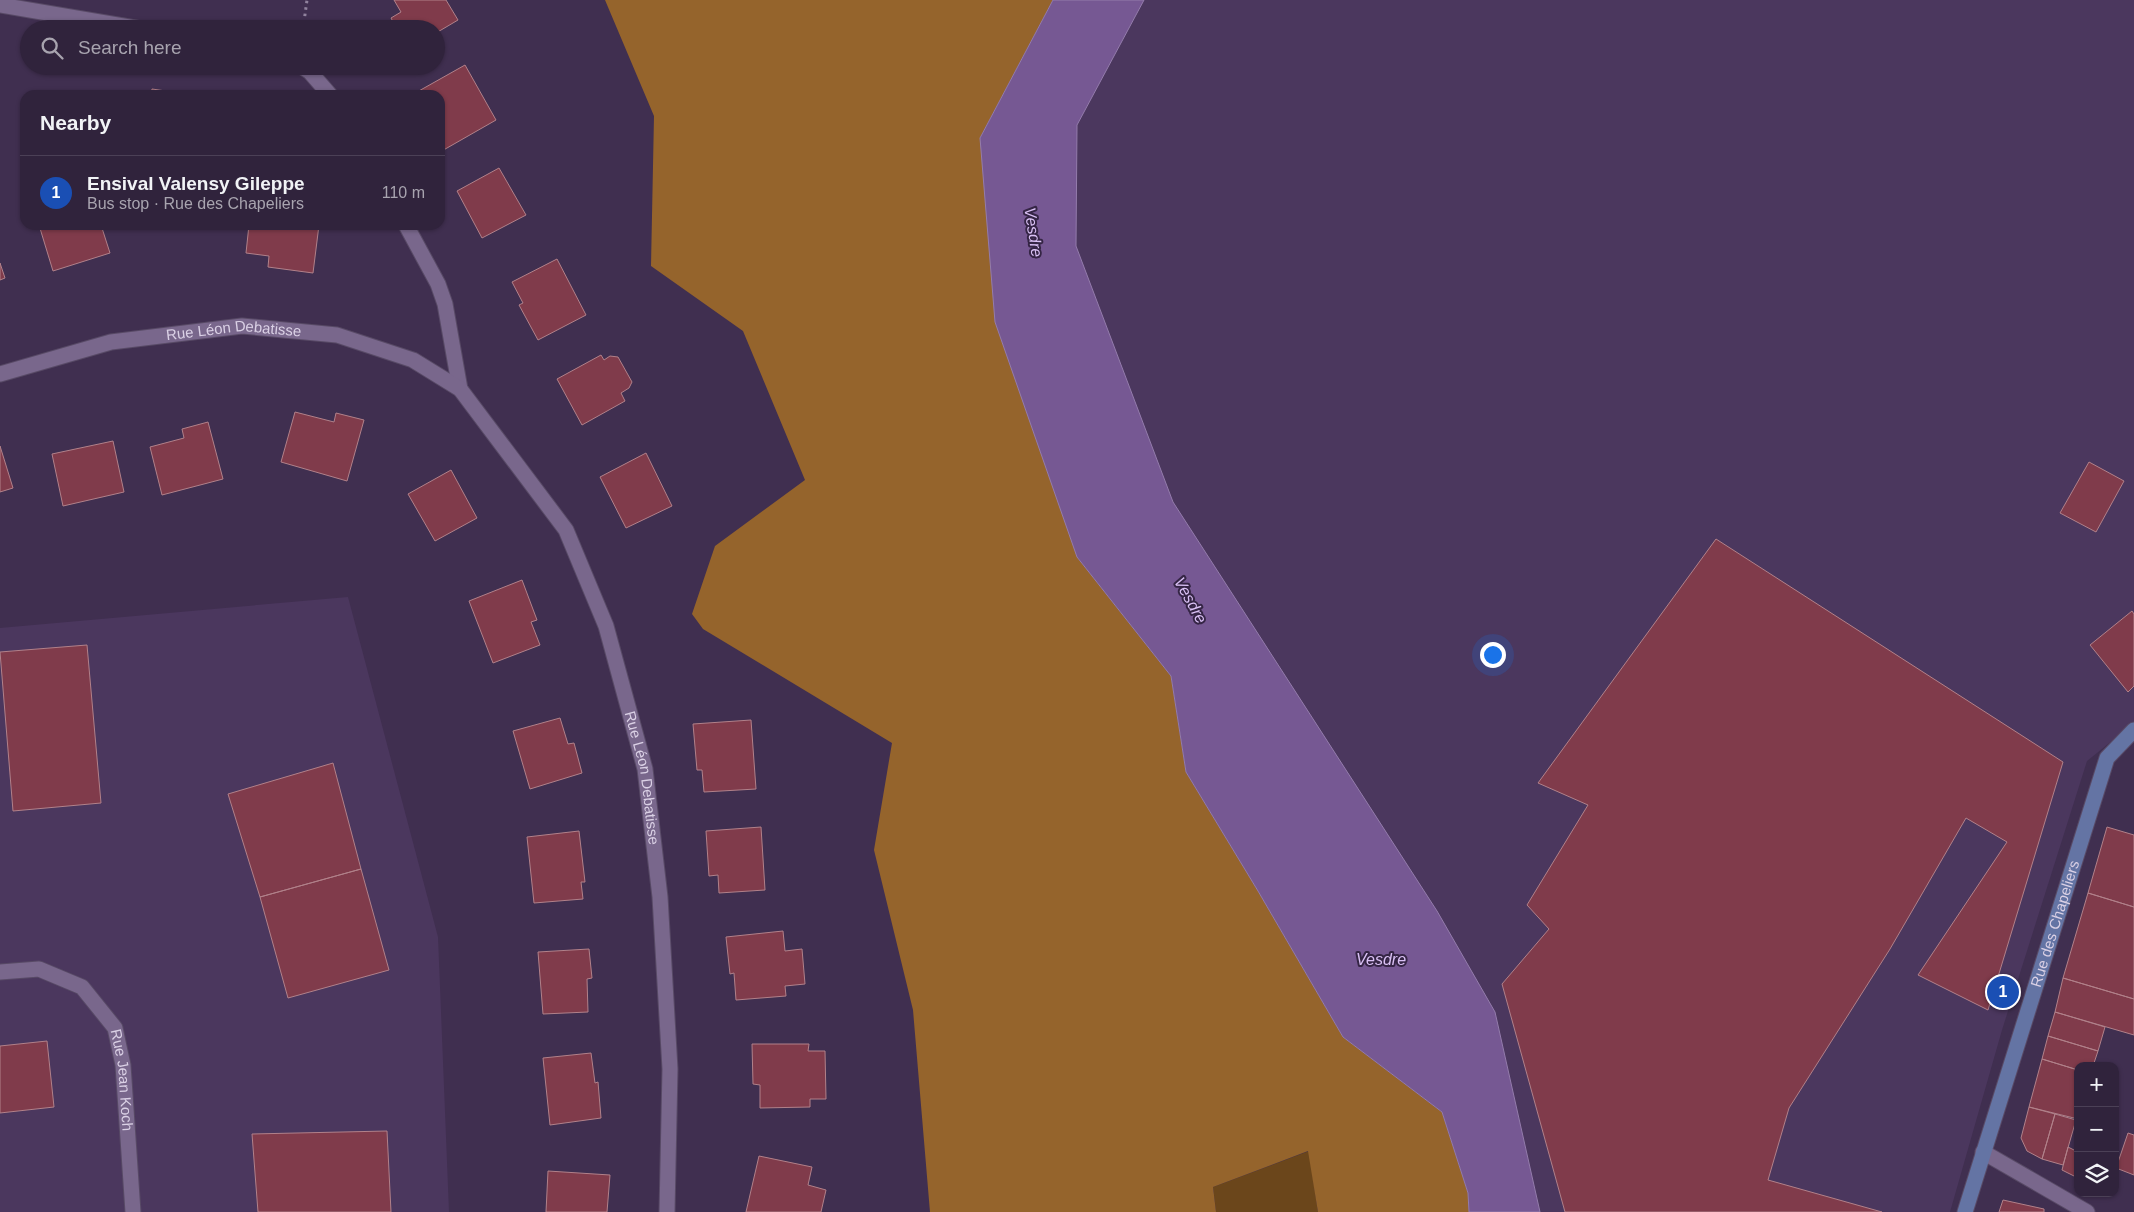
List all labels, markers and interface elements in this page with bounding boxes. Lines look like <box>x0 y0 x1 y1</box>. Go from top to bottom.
search box <box>20 20 445 75</box>
icon: search <box>38 34 66 62</box>
text: Search here <box>78 37 182 58</box>
text: Nearby <box>40 111 111 134</box>
text: Ensival Valensy Gileppe <box>87 173 305 194</box>
text: 1 <box>52 184 60 201</box>
text: 110 m <box>382 184 425 201</box>
text: Bus stop · Rue des Chapeliers <box>87 195 304 212</box>
water label: Vesdre <box>1021 206 1046 258</box>
street label: Rue Léon Debatisse <box>165 317 302 343</box>
water label: Vesdre <box>1171 574 1210 626</box>
your location <box>1480 642 1506 668</box>
street label: Rue Léon Debatisse <box>622 709 663 846</box>
street label: Rue des Chapeliers <box>2027 858 2082 989</box>
water label: Vesdre <box>1356 951 1406 968</box>
pin: 1 <box>1987 973 2019 1011</box>
street label: Rue Jean Koch <box>107 1027 136 1131</box>
map controls <box>2074 1062 2119 1197</box>
button: + <box>2074 1062 2119 1107</box>
button: − <box>2074 1107 2119 1152</box>
button: layers <box>2074 1152 2119 1197</box>

